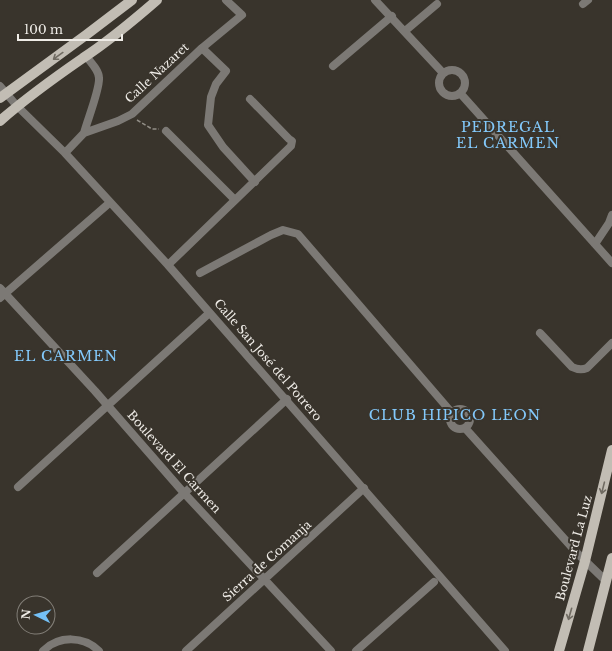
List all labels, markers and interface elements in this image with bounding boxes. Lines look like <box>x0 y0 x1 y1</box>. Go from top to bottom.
scale bar <box>18 16 122 42</box>
text: 100 m <box>24 22 63 37</box>
street label: Calle Nazaret <box>122 39 192 106</box>
one-way arrow <box>53 52 64 60</box>
district label: PEDREGAL EL CARMEN <box>456 118 560 152</box>
street label: Calle San José del Potrero <box>211 296 326 424</box>
district label: EL CARMEN <box>14 347 118 365</box>
district label: CLUB HIPICO LEON <box>369 406 541 424</box>
street label: Boulevard El Carmen <box>124 407 224 516</box>
one-way arrow <box>599 481 606 494</box>
street label: Boulevard La Luz <box>552 493 595 602</box>
street label: Sierra de Comanja <box>219 517 314 604</box>
north arrow <box>16 595 56 635</box>
one-way arrow <box>566 607 573 620</box>
text: N <box>19 608 34 620</box>

